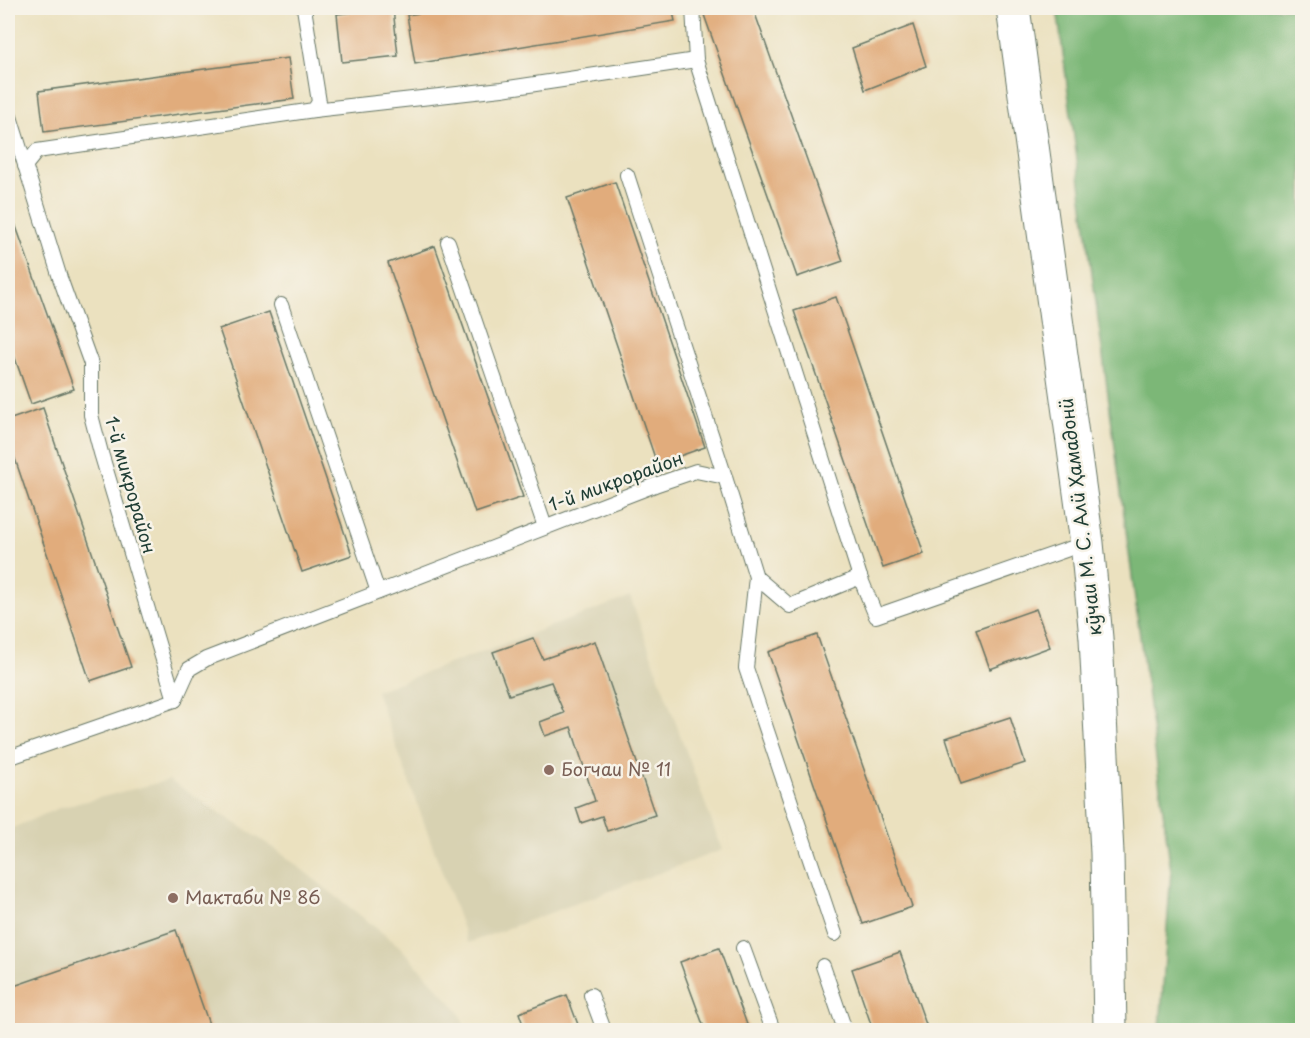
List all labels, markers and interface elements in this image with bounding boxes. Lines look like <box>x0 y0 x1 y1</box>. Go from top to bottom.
street label: кӯчаи М. С. Алӣ Ҳамадонӣ <box>1052 397 1107 638</box>
street label: 1-й микрорайон <box>99 413 164 556</box>
street label: 1-й микрорайон <box>544 444 687 518</box>
place label: Богчаи № 11 <box>561 755 671 782</box>
marker: Богчаи № 11 <box>542 763 556 777</box>
place label: Мактаби № 86 <box>185 883 321 910</box>
marker: Мактаби № 86 <box>166 891 180 905</box>

